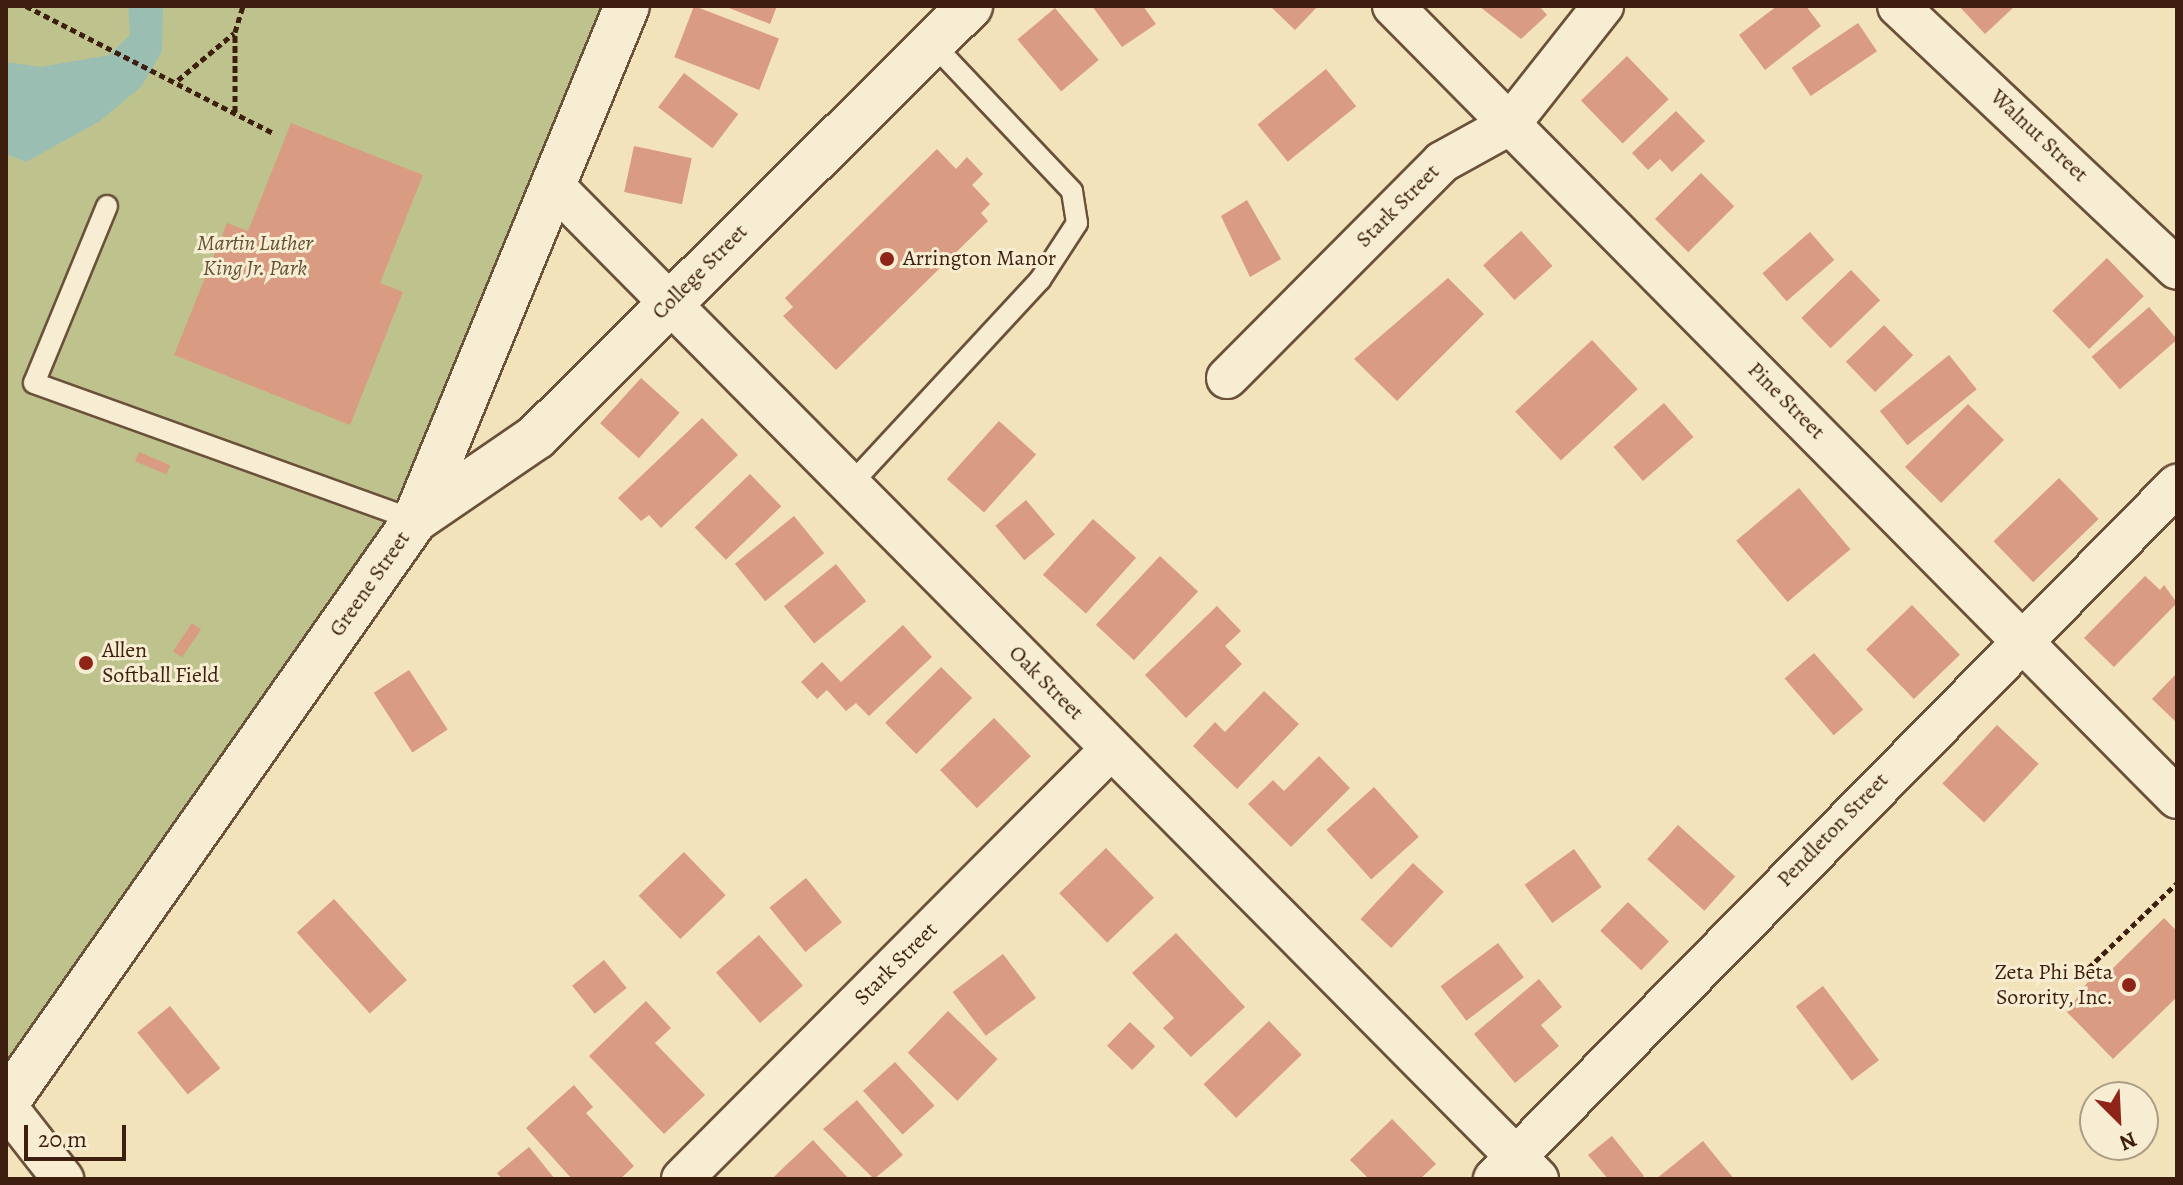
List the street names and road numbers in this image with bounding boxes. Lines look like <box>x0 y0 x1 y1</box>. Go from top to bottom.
street label: Walnut Street <box>1985 84 2093 188</box>
street label: Stark Street <box>1351 159 1445 253</box>
street label: College Street <box>647 219 753 325</box>
street label: Pine Street <box>1742 357 1830 445</box>
street label: Greene Street <box>324 526 416 642</box>
street label: Oak Street <box>1003 640 1089 726</box>
street label: Pendleton Street <box>1772 767 1894 893</box>
street label: Stark Street <box>849 917 943 1011</box>

